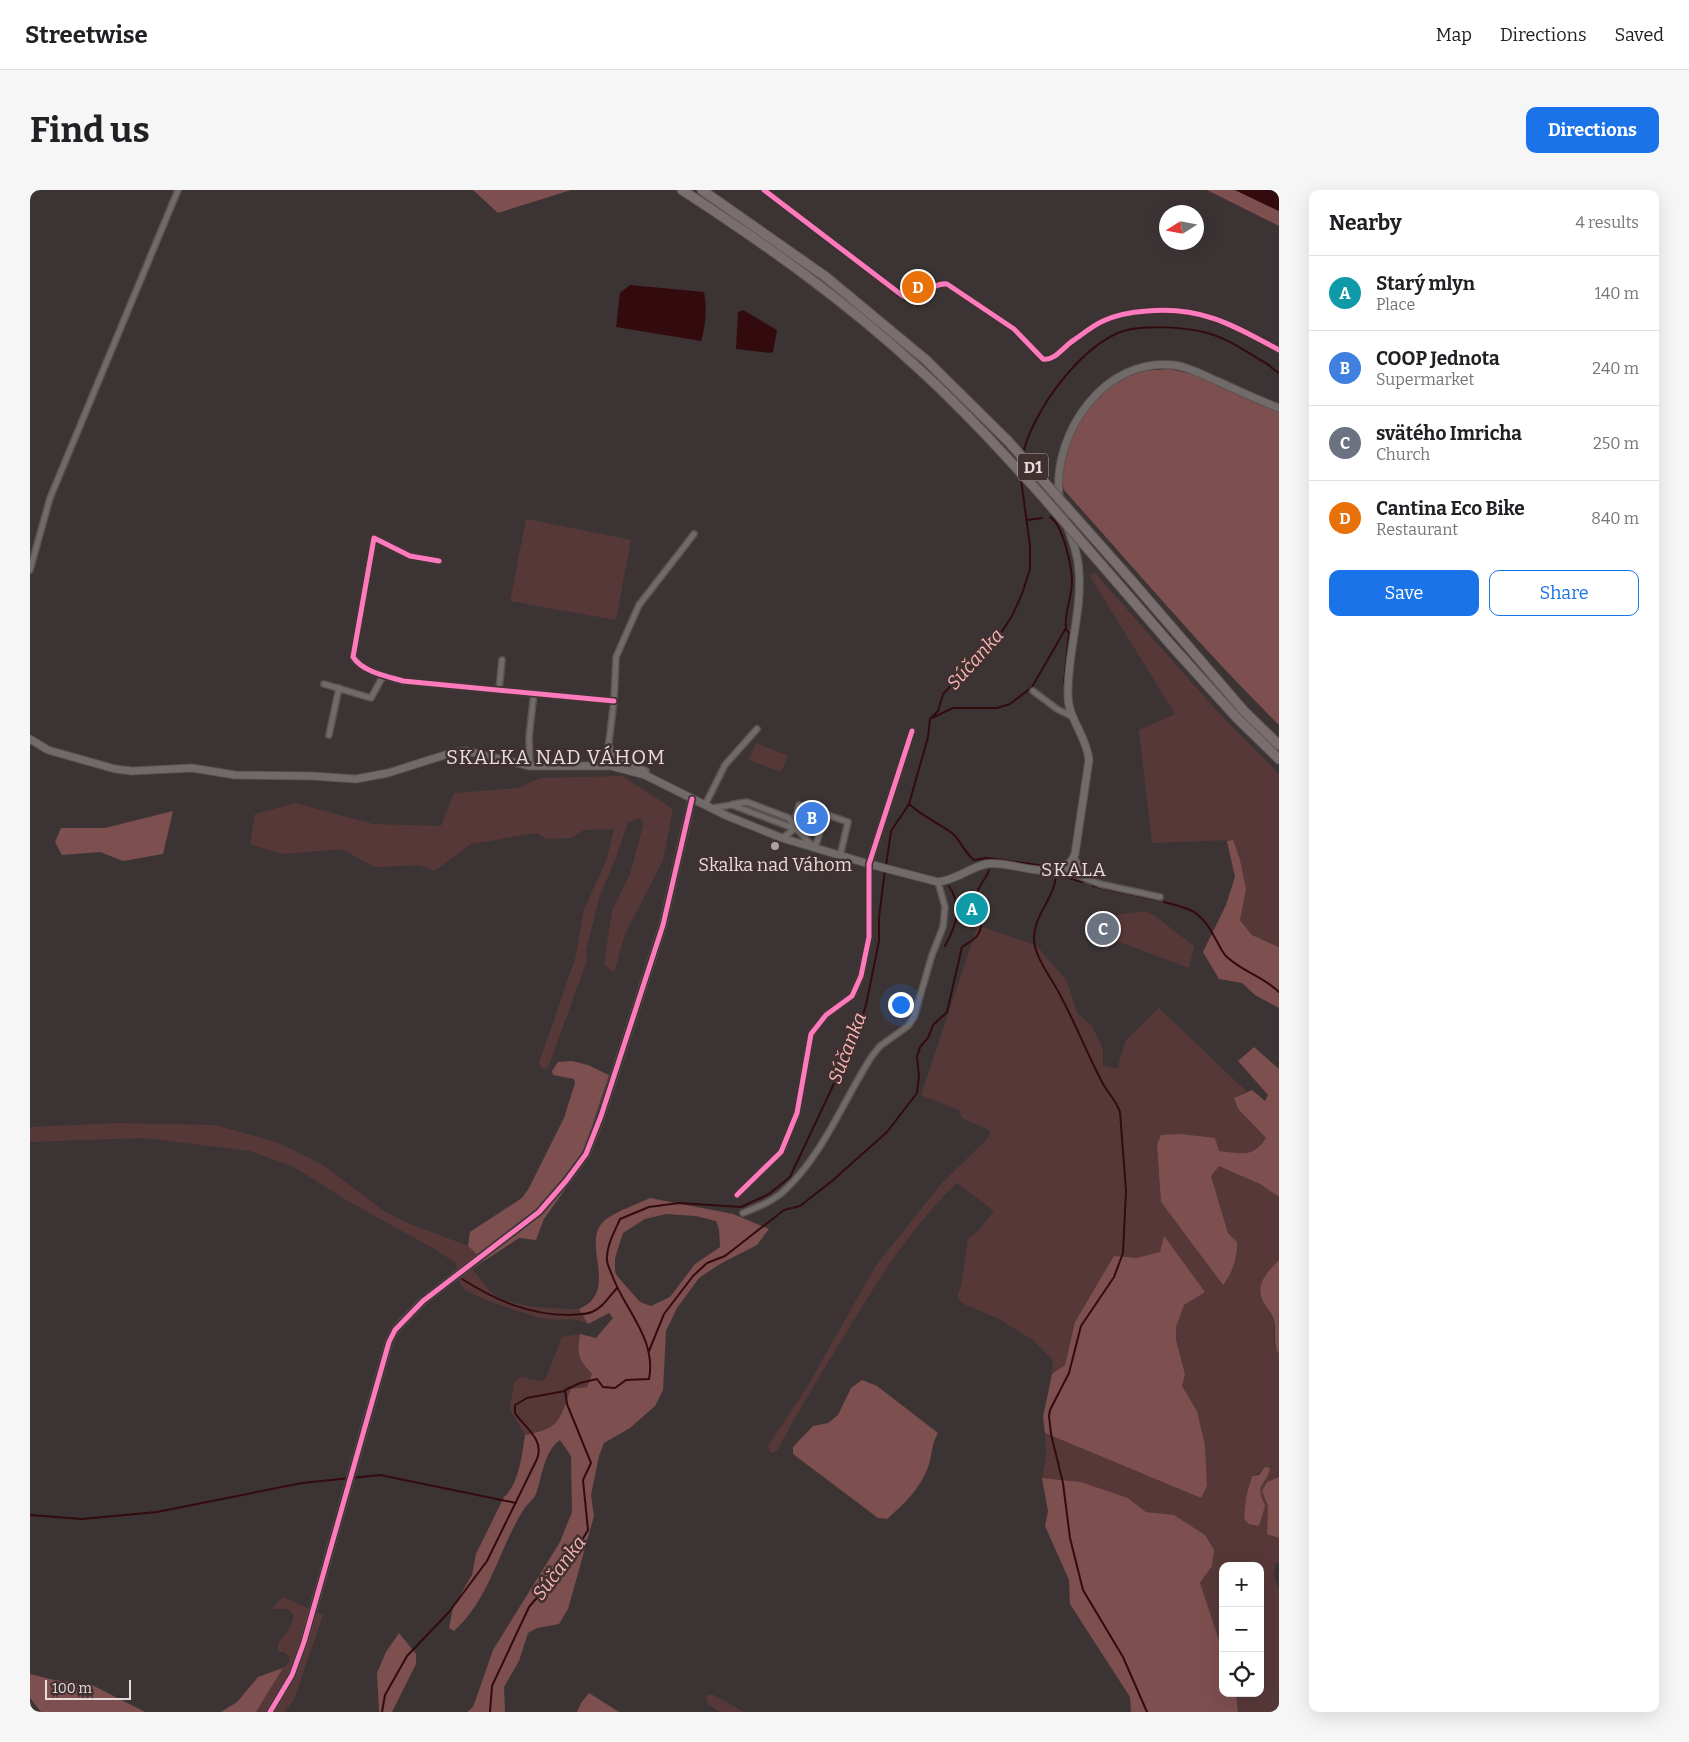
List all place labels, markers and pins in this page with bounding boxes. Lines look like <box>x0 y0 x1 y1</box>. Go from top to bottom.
pin: D <box>902 268 934 306</box>
pin: B <box>796 799 828 837</box>
marker: Skalka nad Váhom <box>769 840 781 852</box>
place label: Skalka nad Váhom <box>698 854 852 876</box>
pin: A <box>956 890 988 928</box>
pin: C <box>1087 910 1119 948</box>

